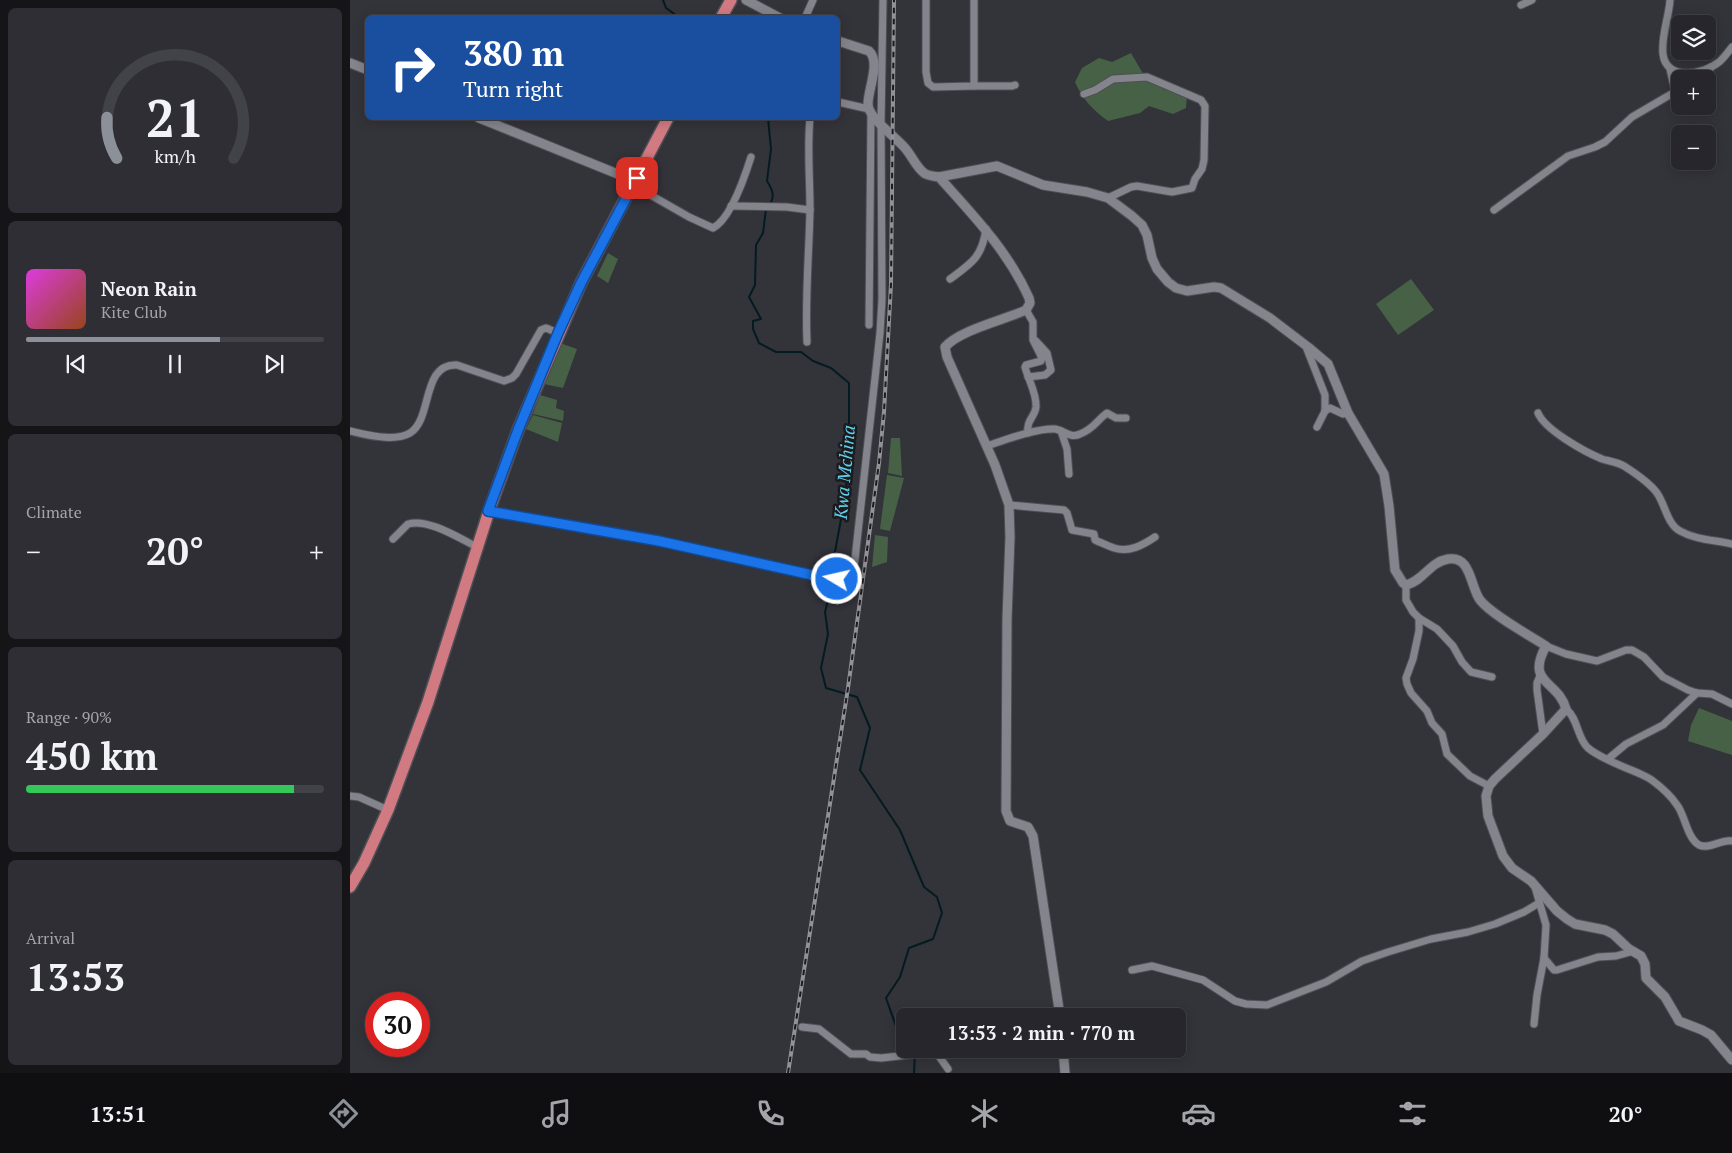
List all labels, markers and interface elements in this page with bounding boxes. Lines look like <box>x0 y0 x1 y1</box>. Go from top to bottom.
map controls <box>1671 15 1716 170</box>
button: layers <box>1671 15 1716 60</box>
text: 380 m <box>463 30 564 76</box>
icon: right <box>380 35 445 100</box>
button: + <box>1671 70 1716 115</box>
text: Turn right <box>463 74 563 103</box>
text: 21 <box>146 83 204 152</box>
button: − <box>1671 125 1716 170</box>
text: km/h <box>154 144 196 168</box>
pin <box>616 157 658 199</box>
icon: arrive <box>623 164 651 192</box>
text: Neon Rain <box>101 276 197 301</box>
text: Kite Club <box>101 301 167 323</box>
icon: previous <box>62 350 90 378</box>
icon: pause <box>161 350 189 378</box>
icon: next <box>260 350 288 378</box>
water label: Kwa Mchina <box>828 424 860 521</box>
text: Climate <box>26 501 82 523</box>
text: 20° <box>146 526 204 576</box>
text: − <box>26 533 41 570</box>
text: + <box>309 533 324 570</box>
position arrow <box>810 552 862 604</box>
text: Range · 90% <box>26 706 112 728</box>
text: 450 km <box>26 731 158 781</box>
text: Arrival <box>26 927 75 949</box>
text: 13:53 <box>26 952 125 1002</box>
speed limit sign: 30 <box>365 992 430 1057</box>
text: 13:53 · 2 min · 770 m <box>947 1020 1135 1045</box>
icon: directions <box>326 1096 361 1131</box>
icon: music <box>539 1096 574 1131</box>
icon: phone <box>753 1096 788 1131</box>
icon: climate <box>967 1096 1002 1131</box>
icon: car <box>1181 1096 1216 1131</box>
icon: filters <box>1395 1096 1430 1131</box>
text: 13:51 <box>89 1099 147 1128</box>
text: 20° <box>1609 1099 1643 1128</box>

